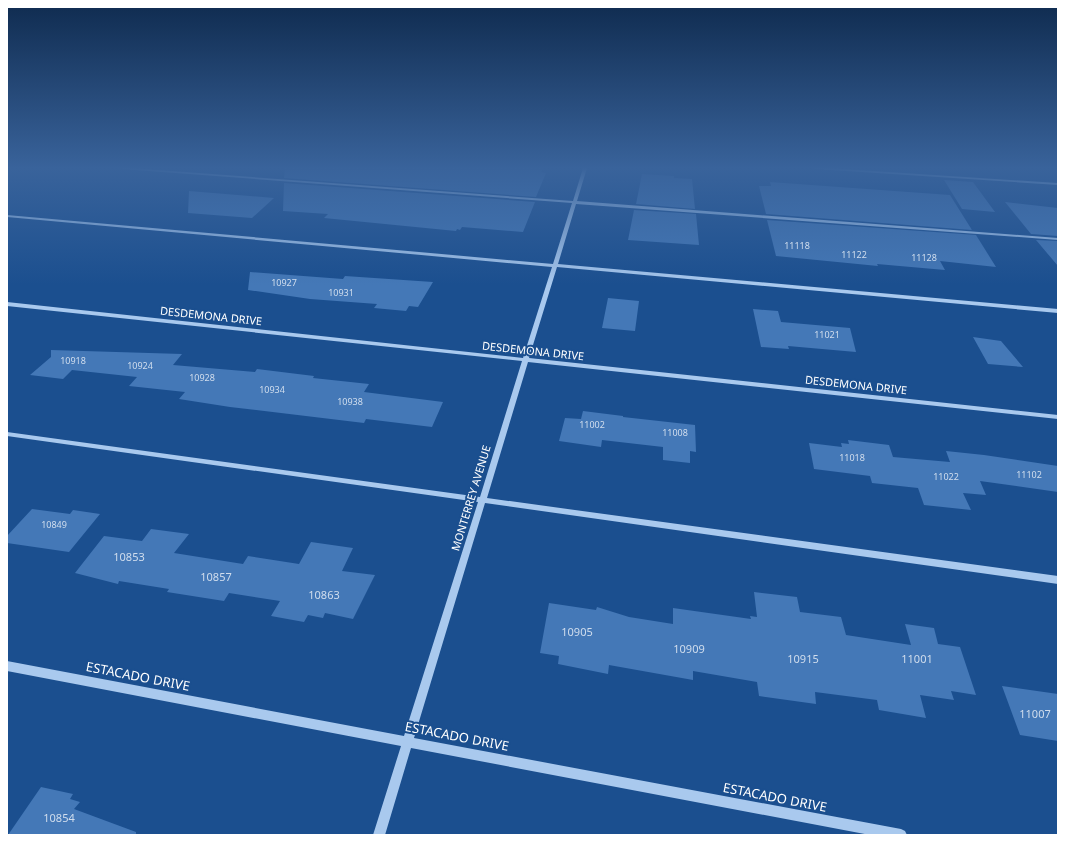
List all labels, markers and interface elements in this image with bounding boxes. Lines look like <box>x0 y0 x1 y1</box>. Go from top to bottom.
house number: 11118 <box>784 239 810 252</box>
house number: 11122 <box>841 248 867 261</box>
house number: 11128 <box>911 251 937 264</box>
house number: 10927 <box>271 276 297 289</box>
house number: 10931 <box>328 286 354 299</box>
street label: DESDEMONA DRIVE <box>159 303 263 328</box>
house number: 11021 <box>814 328 840 341</box>
street label: DESDEMONA DRIVE <box>481 338 585 363</box>
house number: 10918 <box>60 354 86 367</box>
house number: 10924 <box>127 359 153 372</box>
house number: 10928 <box>189 371 215 384</box>
street label: DESDEMONA DRIVE <box>804 372 908 397</box>
house number: 10934 <box>259 383 285 396</box>
house number: 10938 <box>337 395 363 408</box>
house number: 11002 <box>579 418 605 431</box>
house number: 11008 <box>662 426 688 439</box>
street label: MONTERREY AVENUE <box>447 443 494 553</box>
house number: 11018 <box>839 451 865 464</box>
house number: 11102 <box>1016 468 1042 481</box>
house number: 11022 <box>933 470 959 483</box>
house number: 10849 <box>41 518 67 531</box>
house number: 10853 <box>113 549 145 564</box>
house number: 10857 <box>200 569 232 584</box>
house number: 10863 <box>308 587 340 602</box>
house number: 10905 <box>561 624 593 639</box>
house number: 10909 <box>673 641 705 656</box>
house number: 10915 <box>787 651 819 666</box>
house number: 11001 <box>901 651 933 666</box>
street label: ESTACADO DRIVE <box>85 657 191 695</box>
house number: 11007 <box>1019 706 1051 721</box>
street label: ESTACADO DRIVE <box>404 717 510 755</box>
street label: ESTACADO DRIVE <box>722 778 828 816</box>
house number: 10854 <box>43 810 75 825</box>

